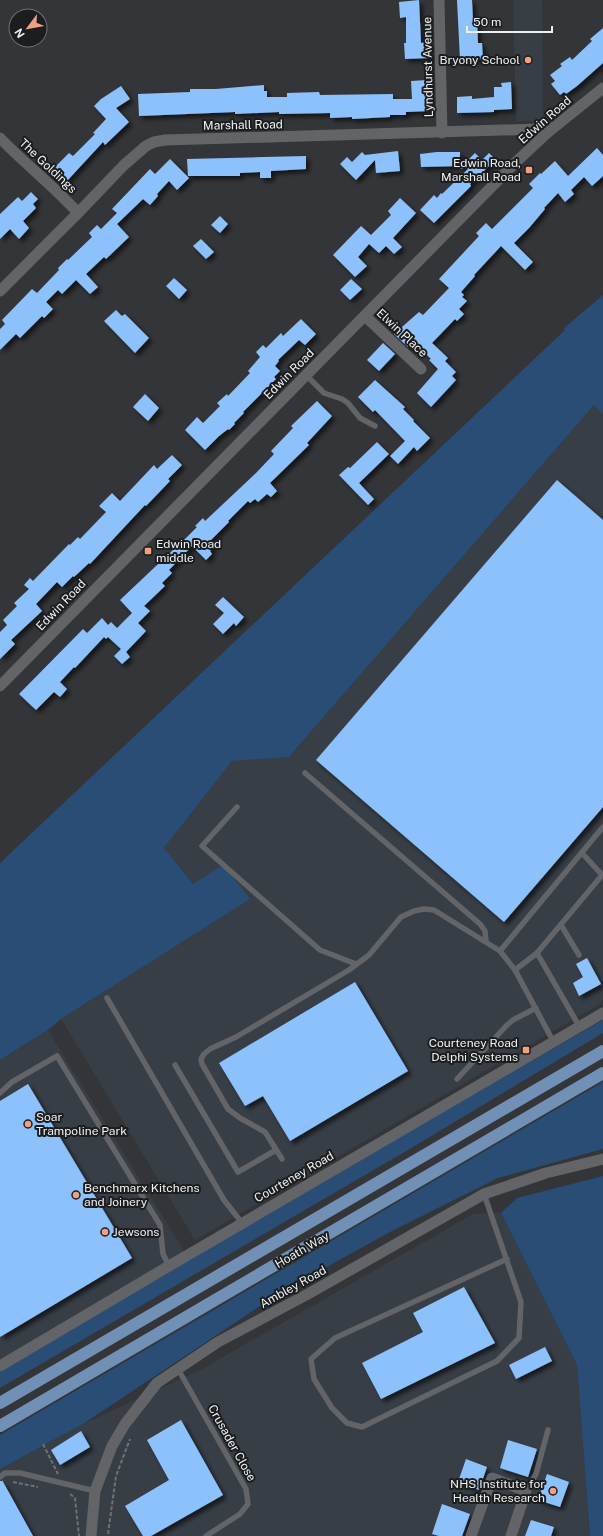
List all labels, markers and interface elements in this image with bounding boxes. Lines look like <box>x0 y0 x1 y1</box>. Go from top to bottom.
north arrow <box>8 8 48 48</box>
scale bar <box>467 8 552 34</box>
text: 50 m <box>473 15 501 29</box>
street label: Lyndhurst Avenue <box>420 16 436 117</box>
text: N <box>12 26 27 40</box>
place label: Bryony School <box>439 53 520 67</box>
marker: Bryony School <box>523 55 533 65</box>
street label: Edwin Road <box>516 93 574 147</box>
street label: Marshall Road <box>203 117 283 133</box>
street label: The Goldings <box>16 136 80 196</box>
place label: Edwin Road, Marshall Road <box>441 156 521 184</box>
marker: Edwin Road, Marshall Road <box>524 165 534 175</box>
street label: Elwin Place <box>374 306 430 360</box>
street label: Edwin Road <box>261 346 317 402</box>
place label: Edwin Road middle <box>156 537 221 565</box>
marker: Edwin Road middle <box>143 546 153 556</box>
street label: Edwin Road <box>33 577 89 633</box>
place label: Courteney Road Delphi Systems <box>429 1036 518 1064</box>
marker: Courteney Road Delphi Systems <box>521 1045 531 1055</box>
place label: Soar Trampoline Park <box>36 1110 127 1138</box>
marker: Soar Trampoline Park <box>23 1119 33 1129</box>
street label: Courteney Road <box>252 1149 336 1205</box>
place label: Benchmarx Kitchens and Joinery <box>84 1181 199 1209</box>
marker: Benchmarx Kitchens and Joinery <box>71 1190 81 1200</box>
place label: Jewsons <box>113 1225 159 1239</box>
marker: Jewsons <box>100 1227 110 1237</box>
street label: Hoath Way <box>272 1229 332 1271</box>
street label: Ambley Road <box>257 1263 329 1311</box>
street label: Crusader Close <box>205 1402 259 1484</box>
place label: NHS Institute for Health Research <box>450 1477 545 1505</box>
marker: NHS Institute for Health Research <box>548 1486 558 1496</box>

